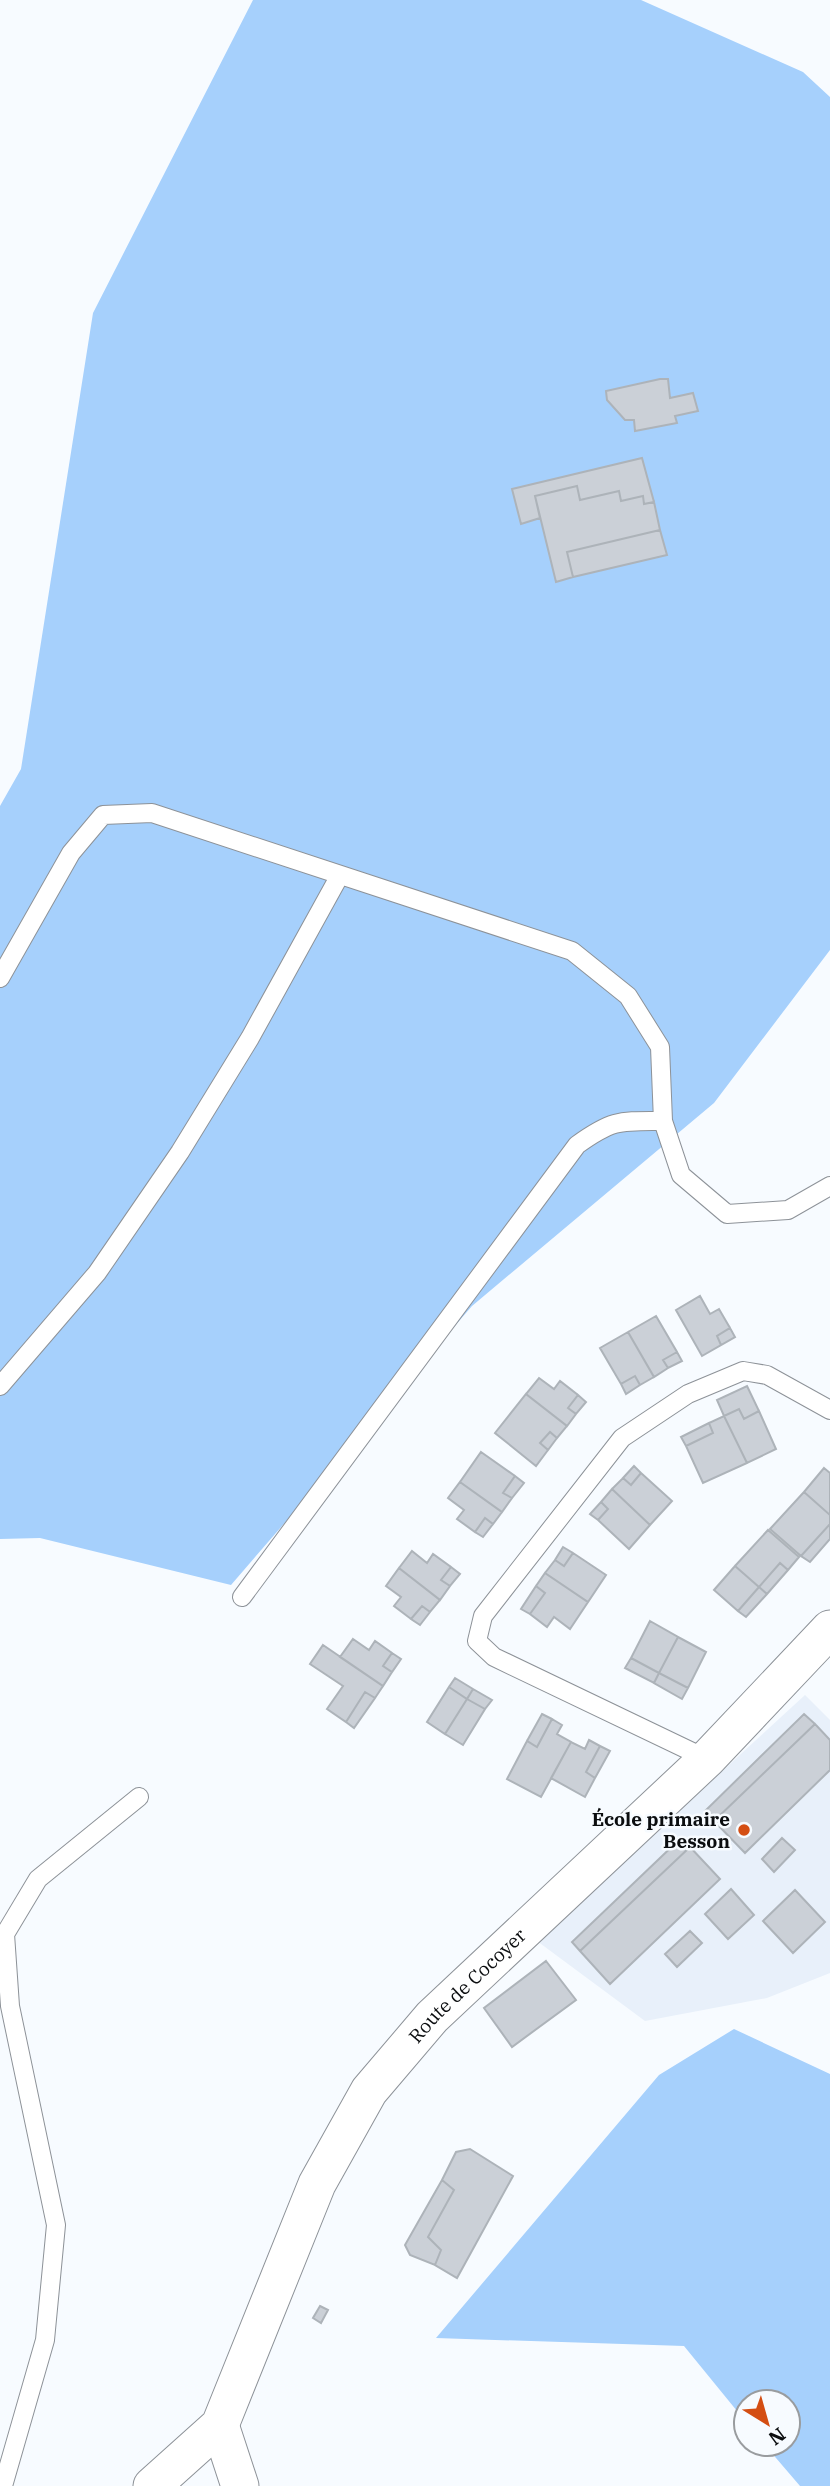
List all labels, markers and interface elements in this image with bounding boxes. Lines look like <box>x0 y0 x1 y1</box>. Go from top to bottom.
place label: École primaire Besson <box>592 1807 730 1853</box>
marker: École primaire Besson <box>736 1822 752 1838</box>
street label: Route de Cocoyer <box>403 1923 531 2048</box>
north arrow <box>732 2388 802 2458</box>
text: N <box>764 2422 790 2451</box>

